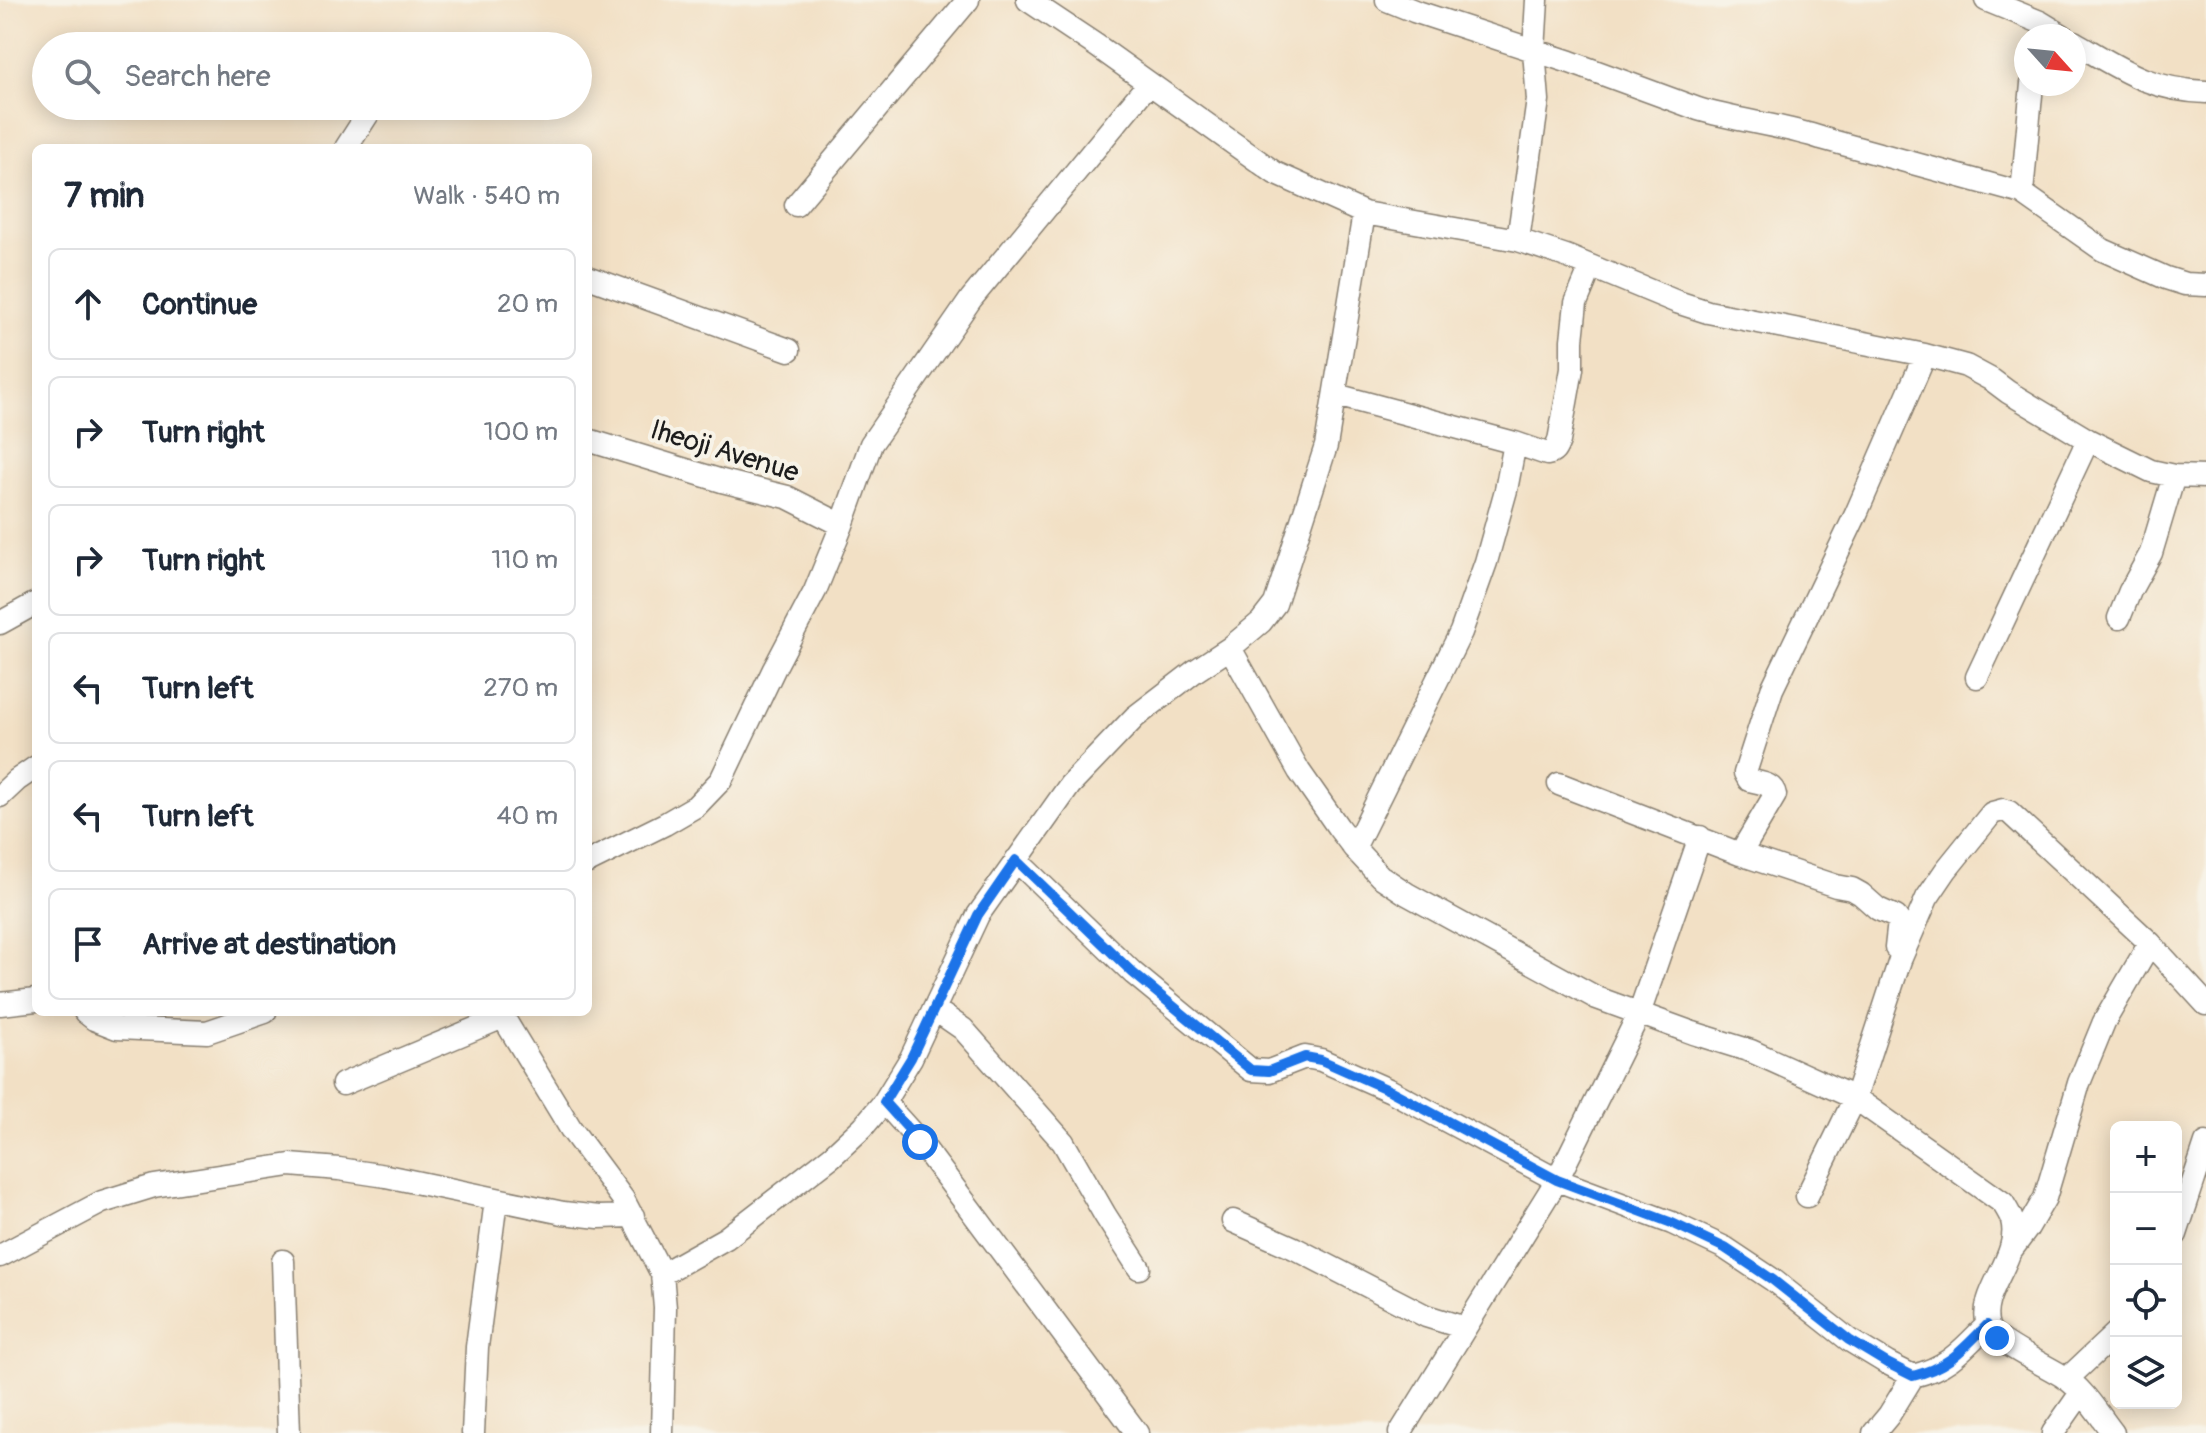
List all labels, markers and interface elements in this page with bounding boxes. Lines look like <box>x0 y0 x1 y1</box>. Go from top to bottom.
north arrow <box>2014 24 2086 96</box>
search box <box>32 32 592 120</box>
icon: search <box>60 54 104 98</box>
text: Search here <box>124 58 271 95</box>
text: 7 min <box>64 175 145 218</box>
text: Walk · 540 m <box>413 180 560 212</box>
icon: ahead <box>66 282 110 326</box>
text: Continue <box>142 286 257 323</box>
text: 20 m <box>497 288 558 320</box>
icon: right <box>66 410 110 454</box>
street label: Iheoji Avenue <box>646 412 803 491</box>
text: Turn right <box>142 414 265 451</box>
text: 100 m <box>484 416 558 448</box>
icon: right <box>66 538 110 582</box>
text: Turn right <box>142 542 265 579</box>
text: 110 m <box>491 544 558 576</box>
icon: left <box>66 666 110 710</box>
text: Turn left <box>142 670 253 707</box>
text: 270 m <box>483 672 558 704</box>
icon: left <box>66 794 110 838</box>
text: Turn left <box>142 798 253 835</box>
text: 40 m <box>496 800 558 832</box>
icon: arrive <box>66 922 110 966</box>
text: Arrive at destination <box>142 926 396 963</box>
map controls <box>2110 1121 2182 1409</box>
button: + <box>2110 1121 2182 1193</box>
route start <box>902 1124 938 1160</box>
button: − <box>2110 1193 2182 1265</box>
button: locate <box>2110 1265 2182 1337</box>
route end <box>1979 1320 2015 1356</box>
button: layers <box>2110 1337 2182 1409</box>

